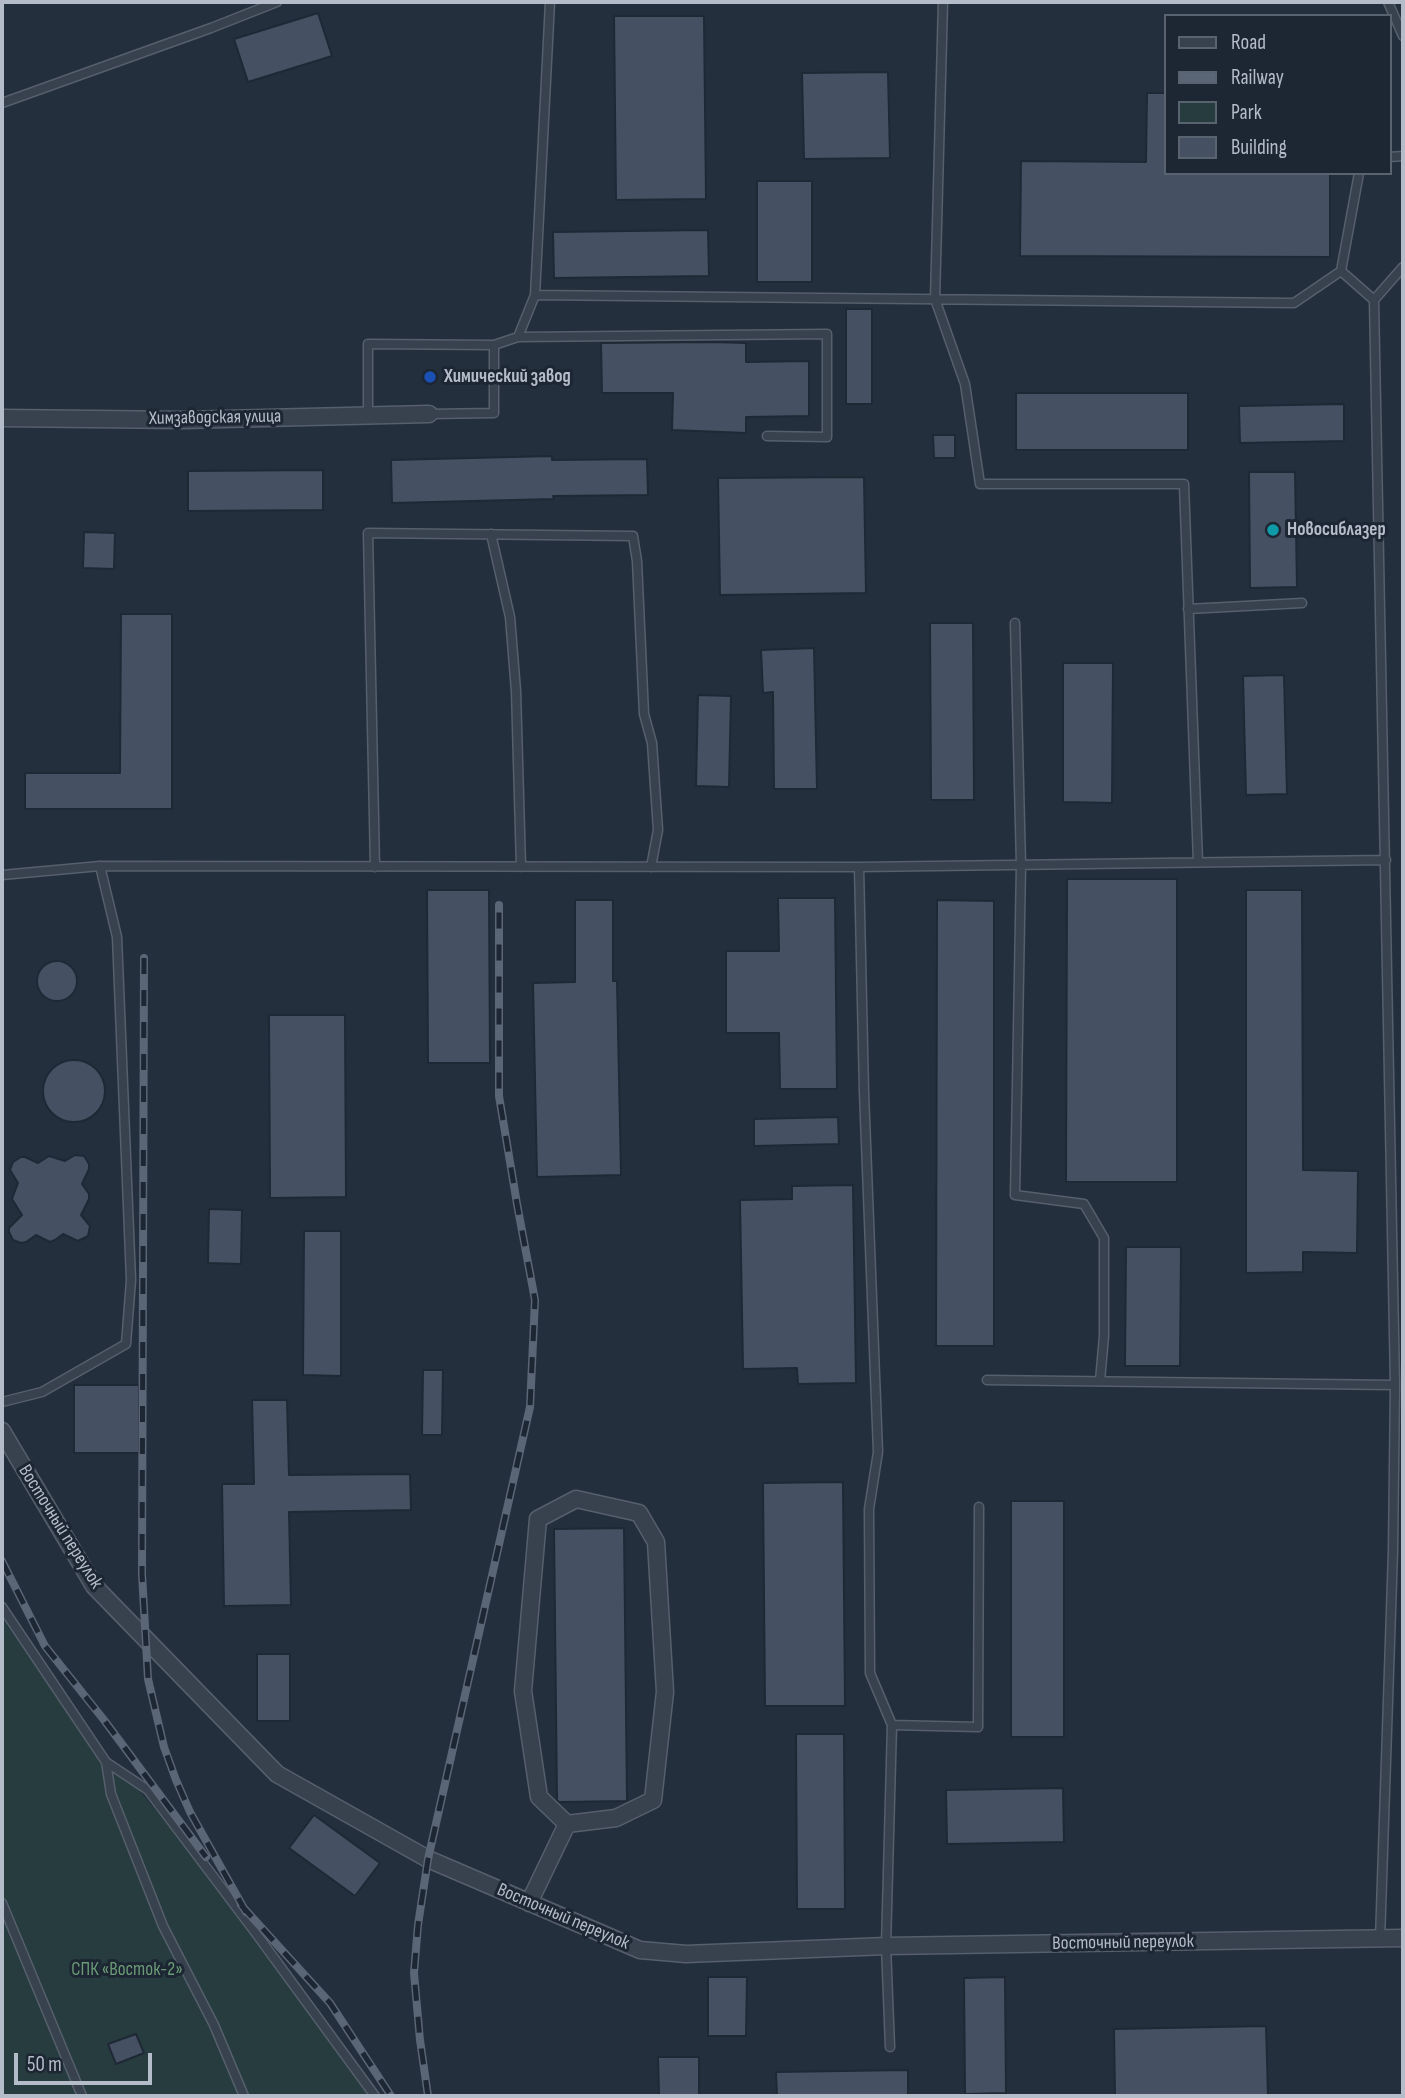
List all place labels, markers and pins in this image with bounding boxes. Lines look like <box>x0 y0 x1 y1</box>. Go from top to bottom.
place label: Химический завод <box>444 366 571 388</box>
marker: Химический завод <box>422 369 438 385</box>
place label: Новосиблазер <box>1287 519 1386 541</box>
marker: Новосиблазер <box>1265 522 1281 538</box>

